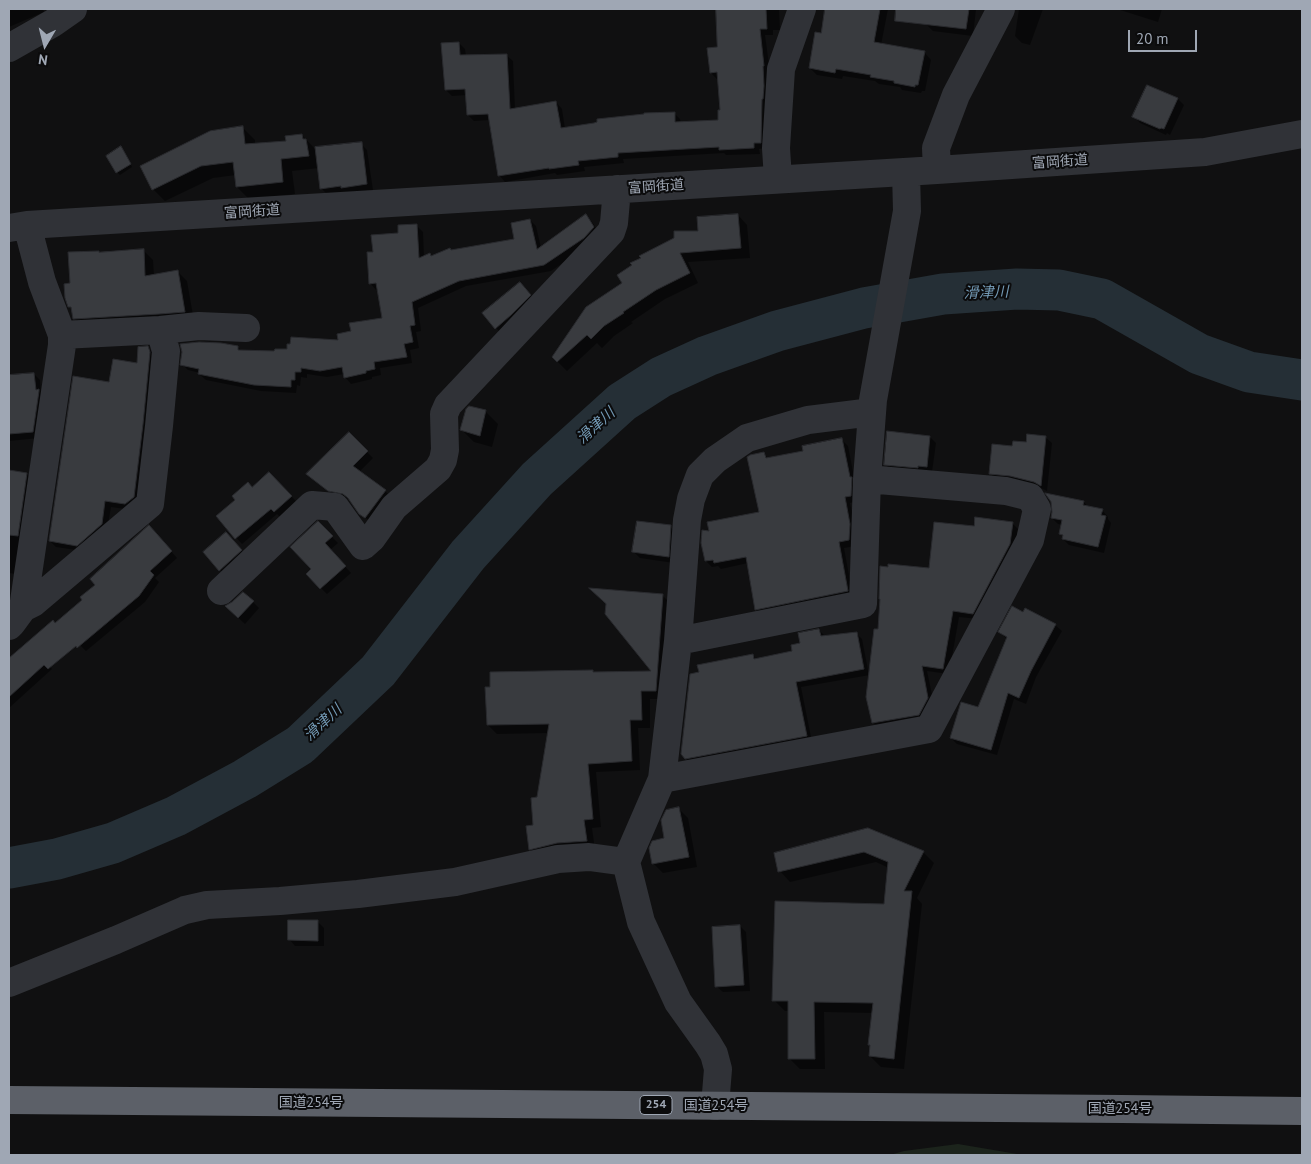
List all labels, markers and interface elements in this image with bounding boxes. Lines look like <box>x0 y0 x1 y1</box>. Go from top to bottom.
north arrow <box>20 20 70 70</box>
scale bar <box>1131 20 1200 52</box>
text: 20 m <box>1136 29 1169 48</box>
text: N <box>37 50 49 69</box>
street label: 富岡街道 <box>1031 152 1089 172</box>
street label: 富岡街道 <box>627 177 685 197</box>
street label: 富岡街道 <box>223 202 281 222</box>
water label: 滑津川 <box>963 283 1009 303</box>
water label: 滑津川 <box>573 404 619 448</box>
water label: 滑津川 <box>300 701 346 745</box>
street label: 国道254号 <box>279 1095 343 1111</box>
road number: 254 <box>640 1096 672 1114</box>
street label: 国道254号 <box>684 1098 748 1114</box>
street label: 国道254号 <box>1088 1101 1152 1117</box>

